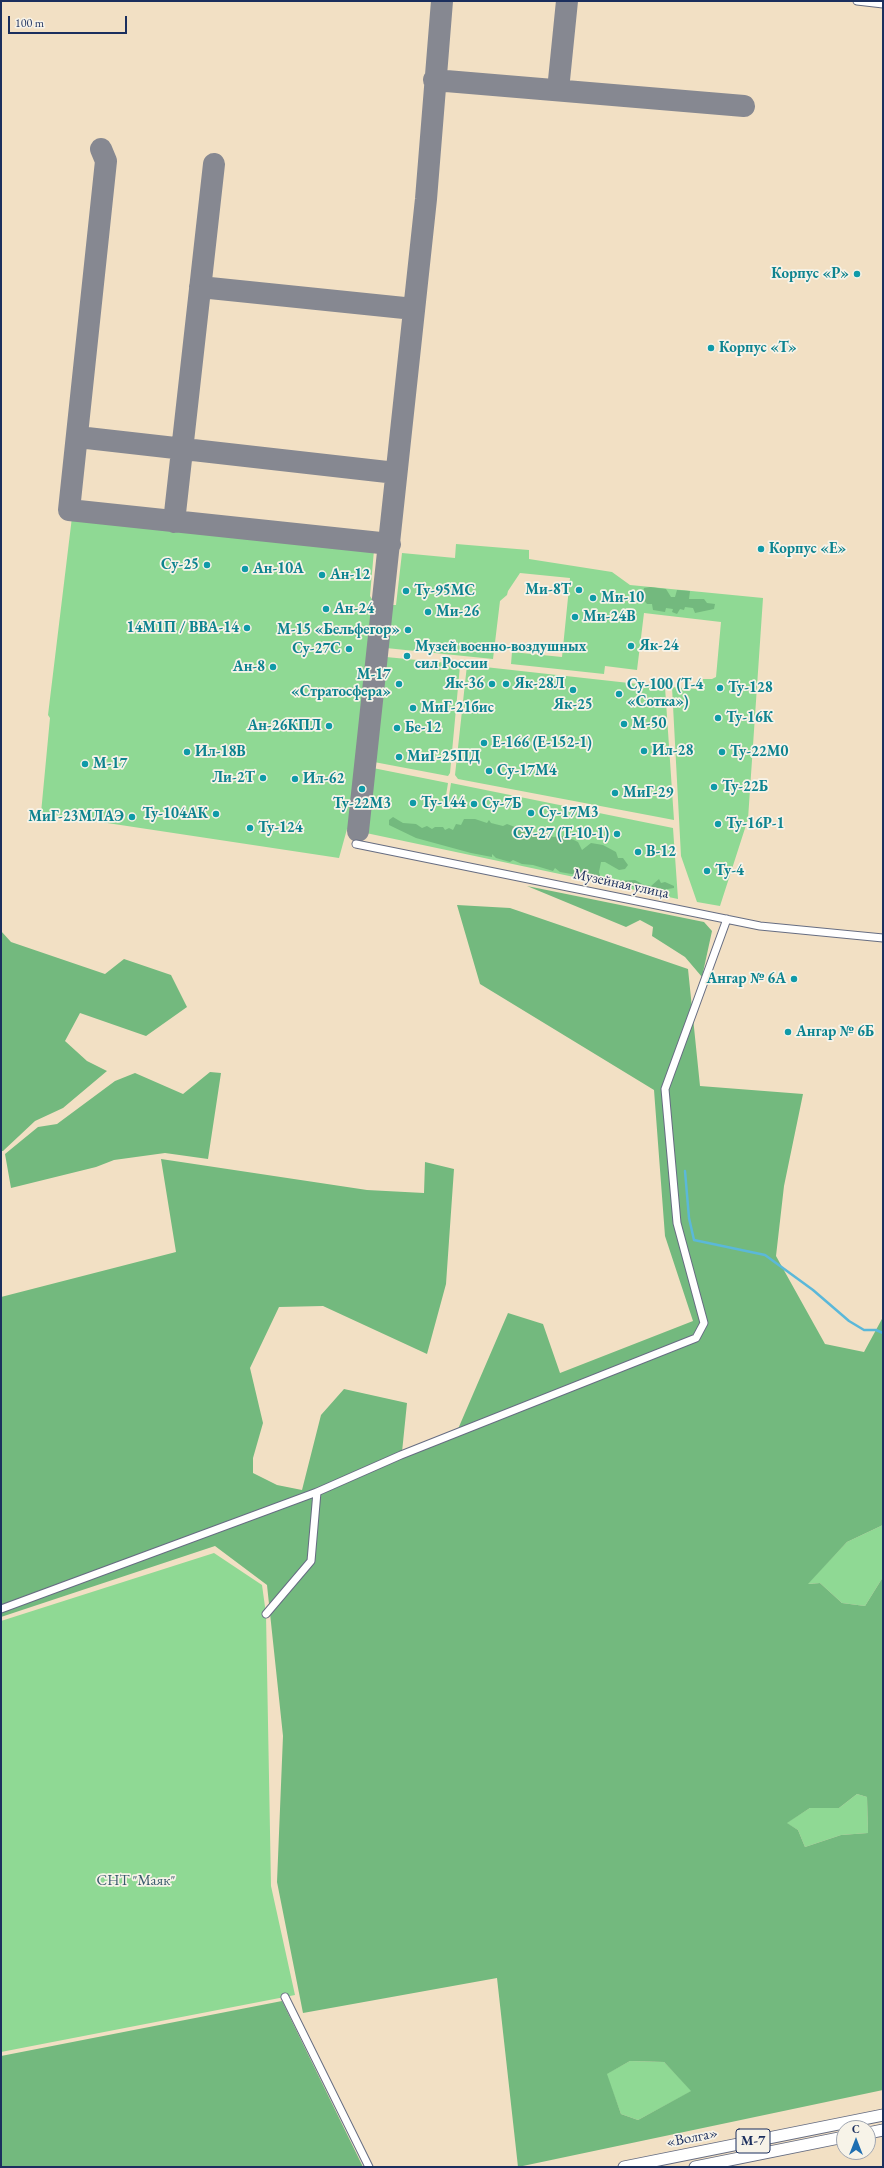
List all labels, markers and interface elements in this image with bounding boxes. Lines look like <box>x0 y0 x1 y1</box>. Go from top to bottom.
scale bar <box>10 8 129 34</box>
text: 100 m <box>15 15 44 31</box>
place label: Корпус «Р» <box>771 265 849 283</box>
marker: Корпус «Р» <box>852 269 862 279</box>
place label: Корпус «Т» <box>719 339 797 357</box>
marker: Корпус «Т» <box>706 343 716 353</box>
place label: Корпус «Е» <box>769 540 846 558</box>
marker: Корпус «Е» <box>756 544 766 554</box>
place label: Су-25 <box>161 556 199 574</box>
marker: Су-25 <box>202 560 212 570</box>
place label: Ан-10А <box>253 560 304 578</box>
marker: Ан-10А <box>240 564 250 574</box>
place label: Ан-12 <box>330 566 370 584</box>
marker: Ан-12 <box>317 570 327 580</box>
place label: Ми-8Т <box>525 581 571 599</box>
place label: Ту-95МС <box>414 582 475 600</box>
marker: Ми-8Т <box>574 585 584 595</box>
marker: Ту-95МС <box>401 586 411 596</box>
place label: Ми-10 <box>601 589 644 607</box>
marker: Ми-10 <box>588 593 598 603</box>
place label: Ан-24 <box>334 600 374 618</box>
place label: Ми-26 <box>436 603 479 621</box>
marker: Ан-24 <box>321 604 331 614</box>
marker: Ми-26 <box>423 607 433 617</box>
place label: Ми-24В <box>583 608 636 626</box>
marker: Ми-24В <box>570 612 580 622</box>
place label: 14М1П / ВВА-14 <box>126 619 239 637</box>
place label: М-15 «Бельфегор» <box>277 621 400 639</box>
marker: 14М1П / ВВА-14 <box>242 623 252 633</box>
marker: М-15 «Бельфегор» <box>403 625 413 635</box>
place label: Як-24 <box>639 637 679 655</box>
place label: Музей военно-воздушных сил России <box>415 638 586 673</box>
place label: Су-27С <box>292 640 341 658</box>
marker: Як-24 <box>626 641 636 651</box>
marker: Су-27С <box>344 644 354 654</box>
marker: Музей военно-воздушных сил России <box>402 651 412 661</box>
place label: Ан-8 <box>233 658 265 676</box>
marker: Ан-8 <box>268 662 278 672</box>
place label: М-17 «Стратосфера» <box>291 666 391 701</box>
place label: Як-36 <box>444 675 484 693</box>
place label: Як-28Л <box>514 675 565 693</box>
place label: Су-100 (Т-4 «Сотка») <box>627 676 703 711</box>
marker: М-17 «Стратосфера» <box>394 679 404 689</box>
marker: Як-36 <box>487 679 497 689</box>
marker: Як-28Л <box>501 679 511 689</box>
place label: Ту-128 <box>728 679 773 697</box>
marker: Ту-128 <box>715 683 725 693</box>
marker: Як-25 <box>568 685 578 695</box>
marker: Су-100 (Т-4 «Сотка») <box>614 689 624 699</box>
place label: Як-25 <box>553 696 593 714</box>
place label: МиГ-21бис <box>421 699 494 717</box>
marker: МиГ-21бис <box>408 703 418 713</box>
place label: Ту-16К <box>726 709 773 727</box>
marker: Ту-16К <box>713 713 723 723</box>
place label: М-50 <box>632 715 666 733</box>
place label: Ан-26КПЛ <box>247 717 321 735</box>
place label: Бе-12 <box>405 719 441 737</box>
marker: М-50 <box>619 719 629 729</box>
marker: Ан-26КПЛ <box>324 721 334 731</box>
marker: Бе-12 <box>392 723 402 733</box>
place label: Е-166 (Е-152-1) <box>492 734 592 752</box>
marker: Е-166 (Е-152-1) <box>479 738 489 748</box>
place label: Ил-28 <box>652 742 693 760</box>
place label: Ил-18В <box>195 743 246 761</box>
place label: Ту-22М0 <box>730 743 788 761</box>
marker: Ил-28 <box>639 746 649 756</box>
marker: Ил-18В <box>182 747 192 757</box>
marker: Ту-22М0 <box>717 747 727 757</box>
place label: МиГ-25ПД <box>407 748 480 766</box>
marker: МиГ-25ПД <box>394 752 404 762</box>
place label: М-17 <box>93 755 127 773</box>
marker: М-17 <box>80 759 90 769</box>
place label: Су-17М4 <box>497 762 557 780</box>
marker: Су-17М4 <box>484 766 494 776</box>
place label: Ли-2Т <box>212 769 255 787</box>
place label: Ил-62 <box>303 770 344 788</box>
marker: Ли-2Т <box>258 773 268 783</box>
marker: Ил-62 <box>290 774 300 784</box>
place label: Ту-22Б <box>722 778 768 796</box>
marker: Ту-22Б <box>709 782 719 792</box>
marker: Ту-22М3 <box>357 784 367 794</box>
place label: МиГ-29 <box>623 784 673 802</box>
marker: МиГ-29 <box>610 788 620 798</box>
place label: Ту-144 <box>421 794 466 812</box>
place label: Ту-22М3 <box>333 795 391 813</box>
place label: Су-7Б <box>482 795 522 813</box>
marker: Ту-144 <box>408 798 418 808</box>
marker: Су-7Б <box>469 799 479 809</box>
place label: Су-17М3 <box>539 804 599 822</box>
place label: Ту-104АК <box>142 805 208 823</box>
place label: МиГ-23МЛАЭ <box>28 808 124 826</box>
marker: Су-17М3 <box>526 808 536 818</box>
marker: Ту-104АК <box>211 809 221 819</box>
marker: МиГ-23МЛАЭ <box>127 812 137 822</box>
place label: Ту-16Р-1 <box>726 815 785 833</box>
place label: Ту-124 <box>258 819 303 837</box>
marker: Ту-16Р-1 <box>713 819 723 829</box>
marker: Ту-124 <box>245 823 255 833</box>
place label: СУ-27 (Т-10-1) <box>513 825 609 843</box>
marker: СУ-27 (Т-10-1) <box>612 829 622 839</box>
place label: В-12 <box>646 843 676 861</box>
marker: В-12 <box>633 847 643 857</box>
place label: Ту-4 <box>715 862 744 880</box>
street label: Музейная улица <box>572 865 670 903</box>
marker: Ту-4 <box>702 866 712 876</box>
place label: Ангар № 6А <box>706 970 786 988</box>
marker: Ангар № 6А <box>789 974 799 984</box>
place label: Ангар № 6Б <box>796 1023 874 1041</box>
marker: Ангар № 6Б <box>783 1027 793 1037</box>
park label: СНТ "Маяк" <box>97 1872 175 1890</box>
north arrow <box>836 2120 876 2160</box>
text: С <box>852 2122 860 2136</box>
street label: «Волга» <box>665 2124 719 2152</box>
road number: М-7 <box>736 2129 770 2153</box>

